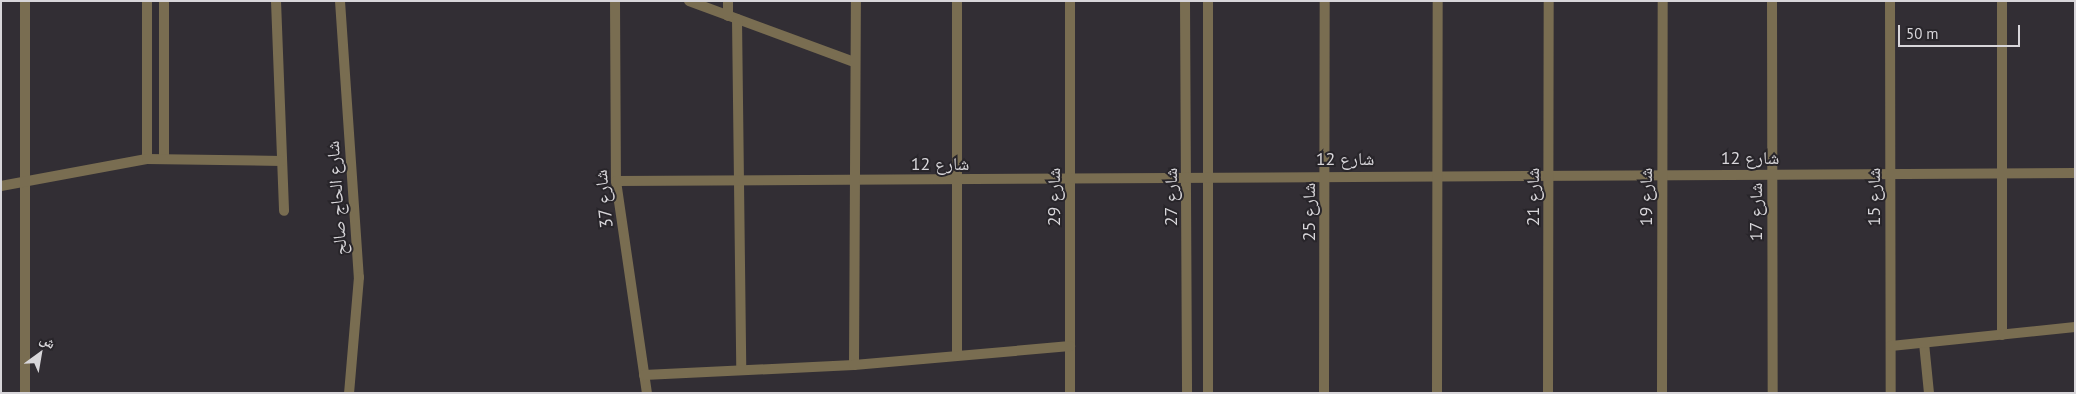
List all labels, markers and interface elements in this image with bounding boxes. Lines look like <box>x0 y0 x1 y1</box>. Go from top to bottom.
scale bar <box>1901 15 2024 47</box>
text: 50 m <box>1906 24 1939 43</box>
street label: شارع الحاج صالح <box>322 140 352 256</box>
street label: شارع 12 <box>1721 147 1779 169</box>
street label: شارع 12 <box>1316 148 1374 170</box>
street label: شارع 12 <box>911 153 969 175</box>
street label: شارع 29 <box>1043 168 1065 226</box>
street label: شارع 27 <box>1160 168 1182 226</box>
street label: شارع 21 <box>1522 168 1544 226</box>
street label: شارع 19 <box>1635 168 1657 226</box>
street label: شارع 15 <box>1863 168 1885 226</box>
street label: شارع 37 <box>590 169 618 229</box>
street label: شارع 25 <box>1298 183 1320 241</box>
street label: شارع 17 <box>1745 183 1767 241</box>
north arrow <box>15 329 65 379</box>
text: ش <box>37 330 59 353</box>

